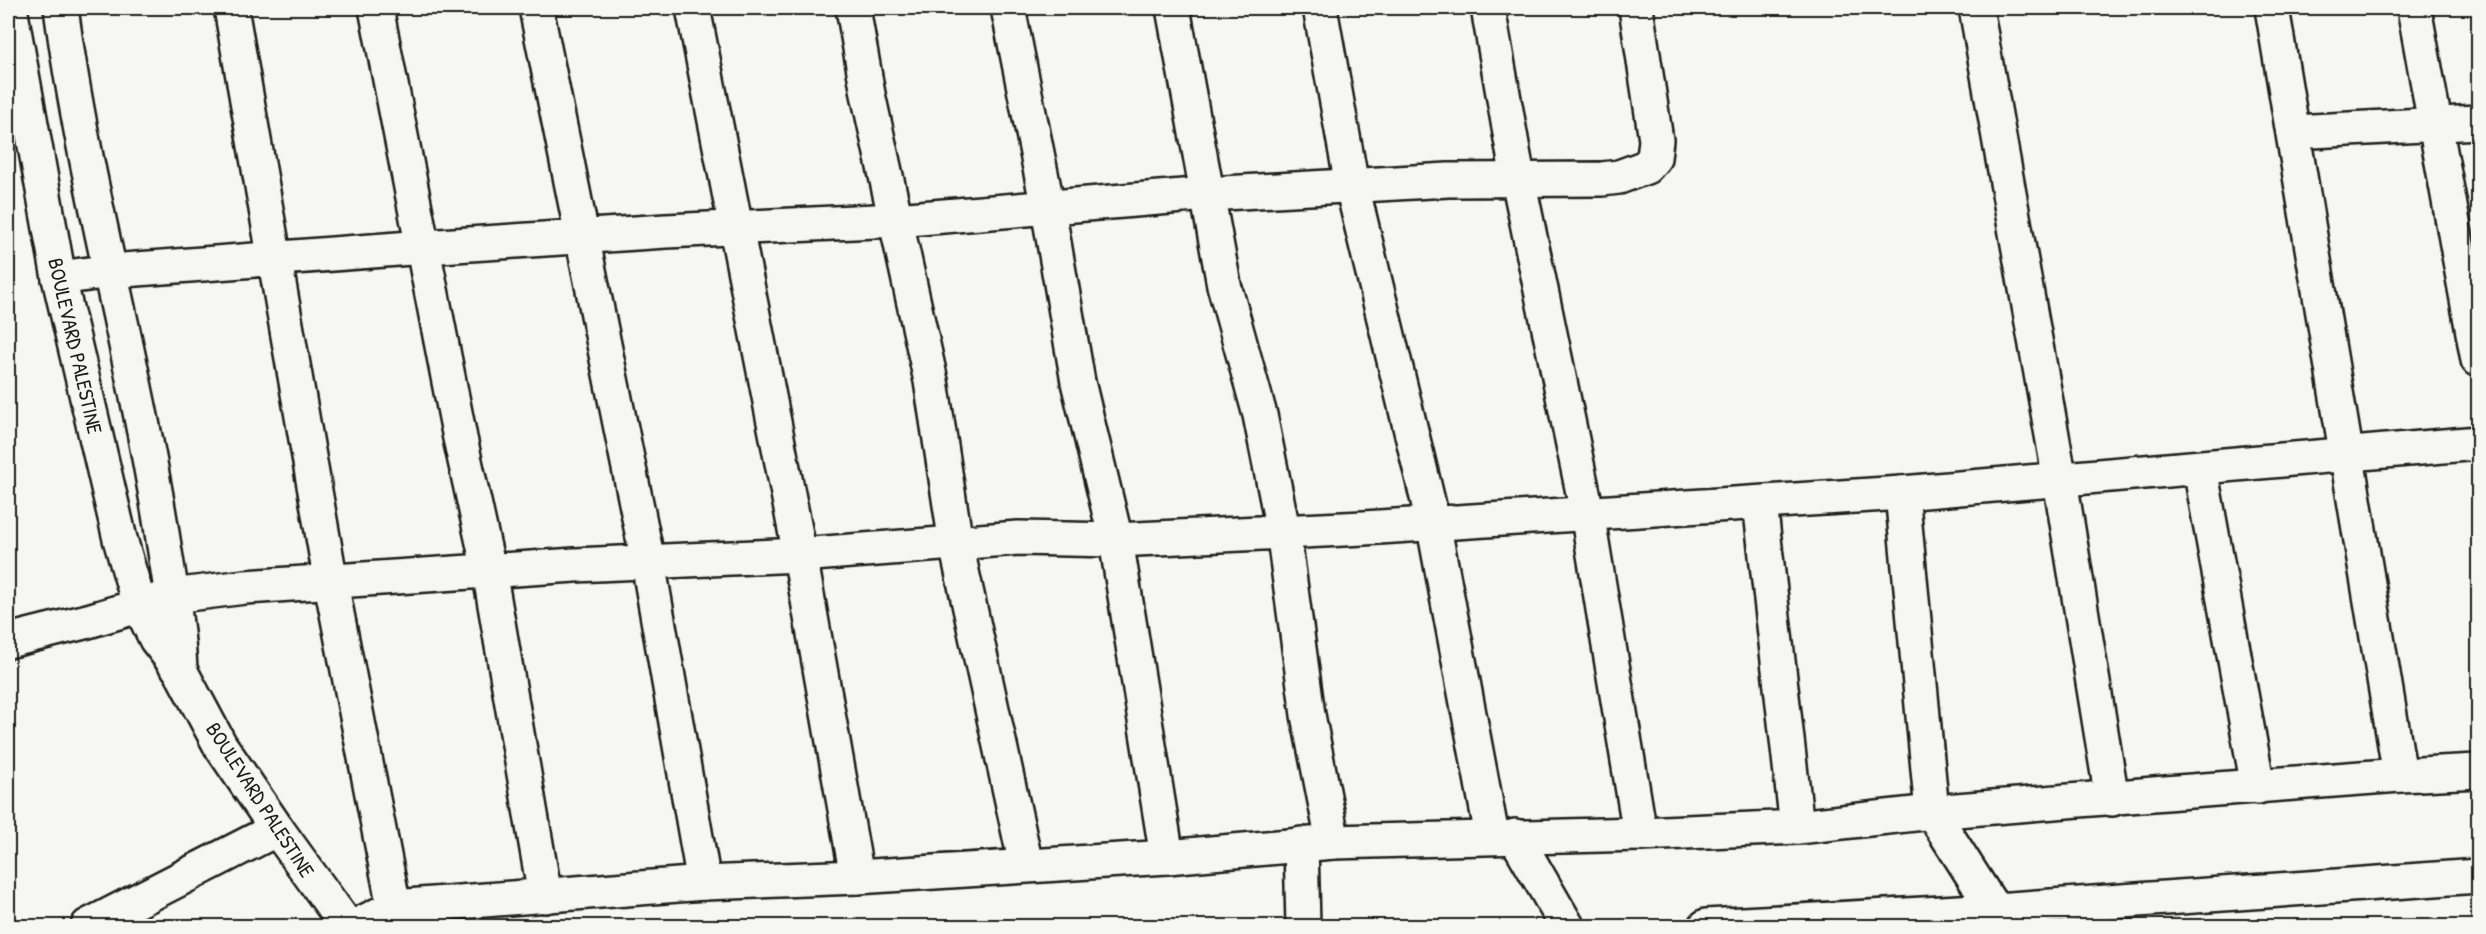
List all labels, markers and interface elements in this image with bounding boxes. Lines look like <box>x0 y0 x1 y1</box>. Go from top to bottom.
street label: BOULEVARD PALESTINE <box>41 255 110 437</box>
street label: BOULEVARD PALESTINE <box>199 716 322 883</box>

